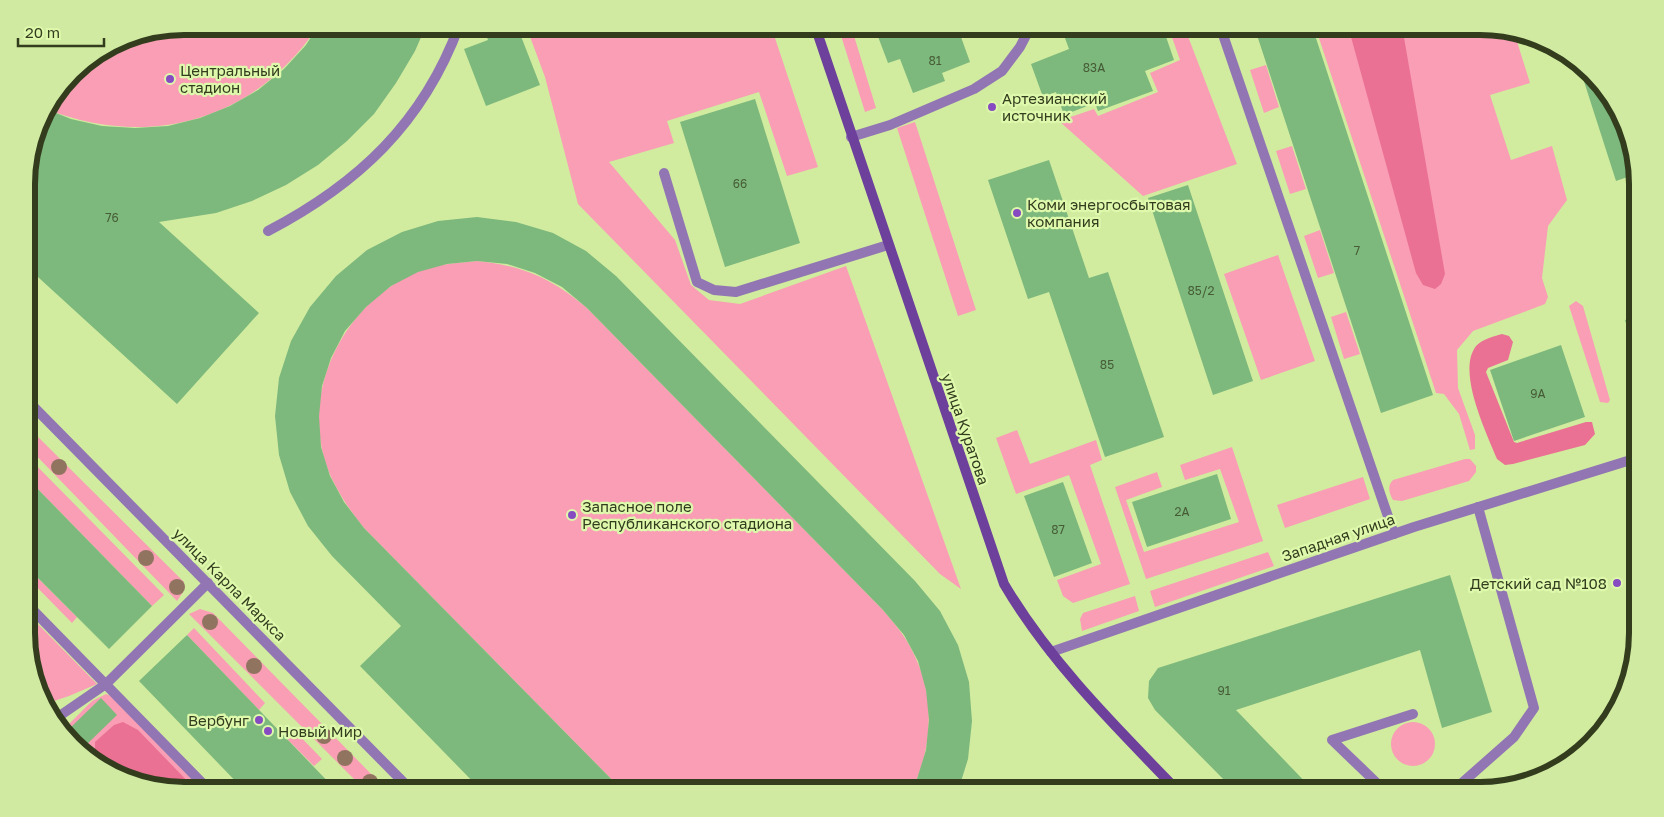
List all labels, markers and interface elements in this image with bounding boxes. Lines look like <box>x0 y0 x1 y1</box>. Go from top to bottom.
scale bar <box>18 15 104 47</box>
text: 20 m <box>25 23 60 41</box>
house number: 81 <box>928 53 942 68</box>
house number: 83А <box>1083 60 1105 75</box>
place label: Центральный стадион <box>180 61 280 96</box>
marker: Центральный стадион <box>164 73 176 85</box>
place label: Артезианский источник <box>1002 89 1107 124</box>
marker: Артезианский источник <box>986 101 998 113</box>
house number: 66 <box>733 176 747 191</box>
place label: Коми энергосбытовая компания <box>1027 195 1191 230</box>
marker: Коми энергосбытовая компания <box>1011 207 1023 219</box>
house number: 76 <box>105 210 119 225</box>
house number: 7 <box>1354 243 1360 258</box>
house number: 85/2 <box>1187 283 1215 298</box>
house number: 85 <box>1100 357 1114 372</box>
street label: улица Куратова <box>938 371 994 487</box>
house number: 9А <box>1530 386 1546 401</box>
place label: Запасное поле Республиканского стадиона <box>582 497 792 532</box>
house number: 2А <box>1174 504 1190 519</box>
marker: Запасное поле Республиканского стадиона <box>566 509 578 521</box>
street label: Западная улица <box>1279 509 1397 565</box>
house number: 87 <box>1051 522 1065 537</box>
street label: улица Карла Маркса <box>170 524 290 644</box>
place label: Детский сад №108 <box>1470 574 1607 592</box>
marker: Детский сад №108 <box>1611 577 1623 589</box>
house number: 91 <box>1217 683 1231 698</box>
place label: Вербунг <box>188 711 249 729</box>
marker: Вербунг <box>253 714 265 726</box>
place label: Новый Мир <box>278 722 362 740</box>
marker: Новый Мир <box>262 725 274 737</box>

